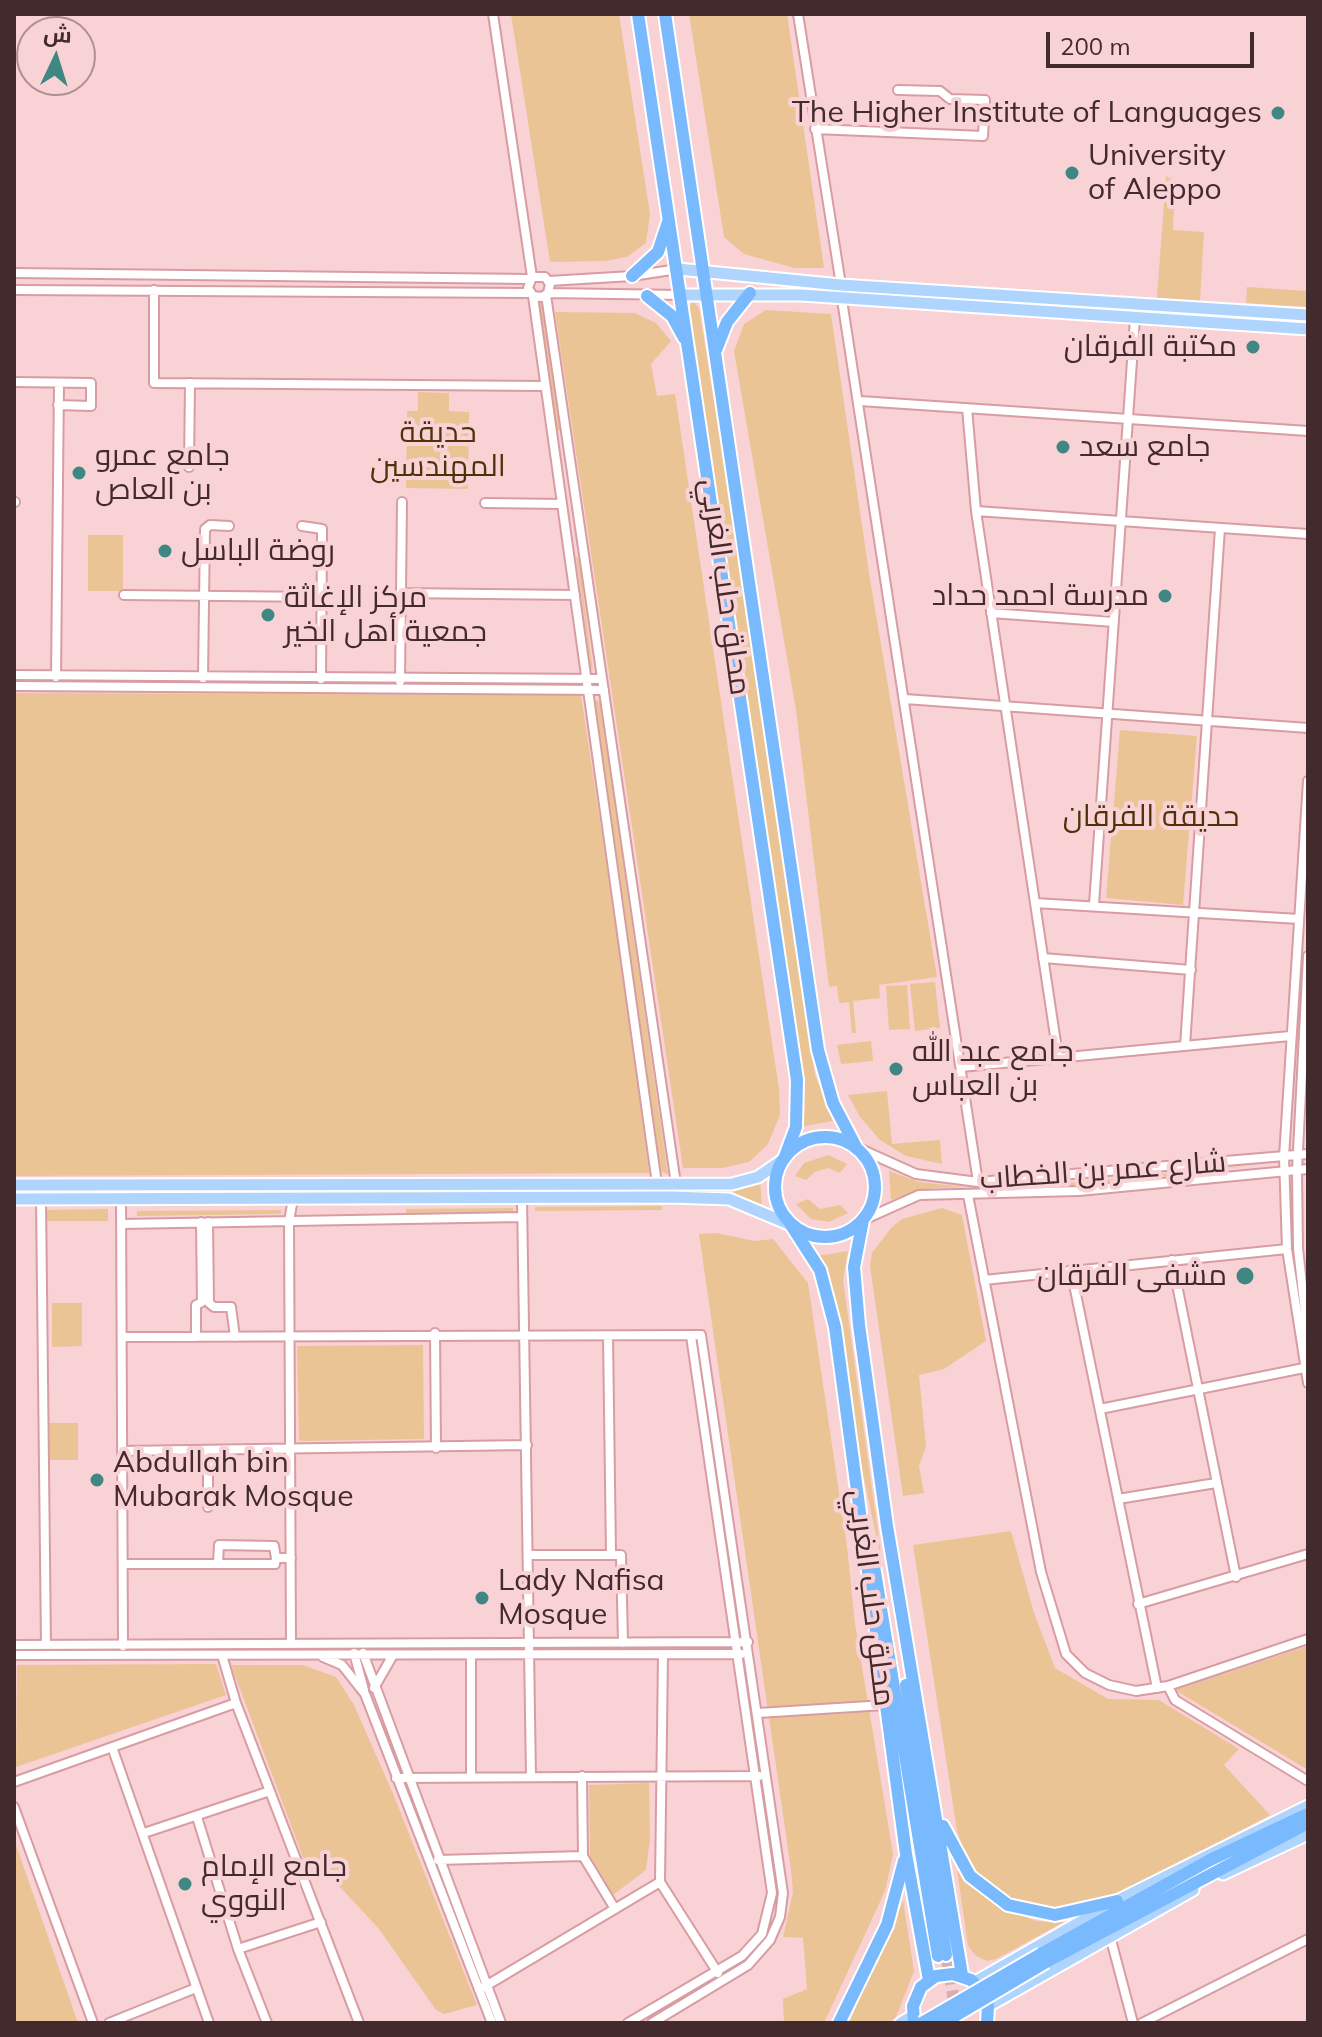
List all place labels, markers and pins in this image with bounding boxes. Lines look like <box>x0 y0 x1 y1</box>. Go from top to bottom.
place label: The Higher Institute of Languages <box>792 95 1262 131</box>
marker: The Higher Institute of Languages <box>1269 104 1287 122</box>
place label: University of Aleppo <box>1088 138 1226 208</box>
marker: University of Aleppo <box>1063 164 1081 182</box>
place label: مكتبة الفرقان <box>1064 329 1237 365</box>
marker: مكتبة الفرقان <box>1244 338 1262 356</box>
place label: جامع سعد <box>1079 429 1210 465</box>
place label: جامع عمرو بن العاص <box>95 438 230 508</box>
marker: جامع سعد <box>1054 438 1072 456</box>
marker: جامع عمرو بن العاص <box>70 464 88 482</box>
place label: روضة الباسل <box>181 533 335 569</box>
marker: روضة الباسل <box>156 542 174 560</box>
place label: مدرسة احمد حداد <box>932 578 1149 614</box>
place label: مركز الإغاثة جمعية أهل الخير <box>284 580 487 650</box>
marker: مدرسة احمد حداد <box>1156 587 1174 605</box>
marker: مركز الإغاثة جمعية أهل الخير <box>259 606 277 624</box>
place label: جامع عبد الله بن العباس <box>912 1034 1074 1104</box>
marker: جامع عبد الله بن العباس <box>887 1060 905 1078</box>
place label: مشفى الفرقان <box>1037 1258 1227 1294</box>
marker: مشفى الفرقان <box>1234 1265 1256 1287</box>
place label: Abdullah bin Mubarak Mosque <box>113 1445 353 1516</box>
marker: Abdullah bin Mubarak Mosque <box>88 1471 106 1489</box>
place label: Lady Nafisa Mosque <box>498 1563 665 1634</box>
marker: Lady Nafisa Mosque <box>473 1589 491 1607</box>
place label: جامع الإمام النووي <box>201 1849 347 1920</box>
marker: جامع الإمام النووي <box>176 1875 194 1893</box>

